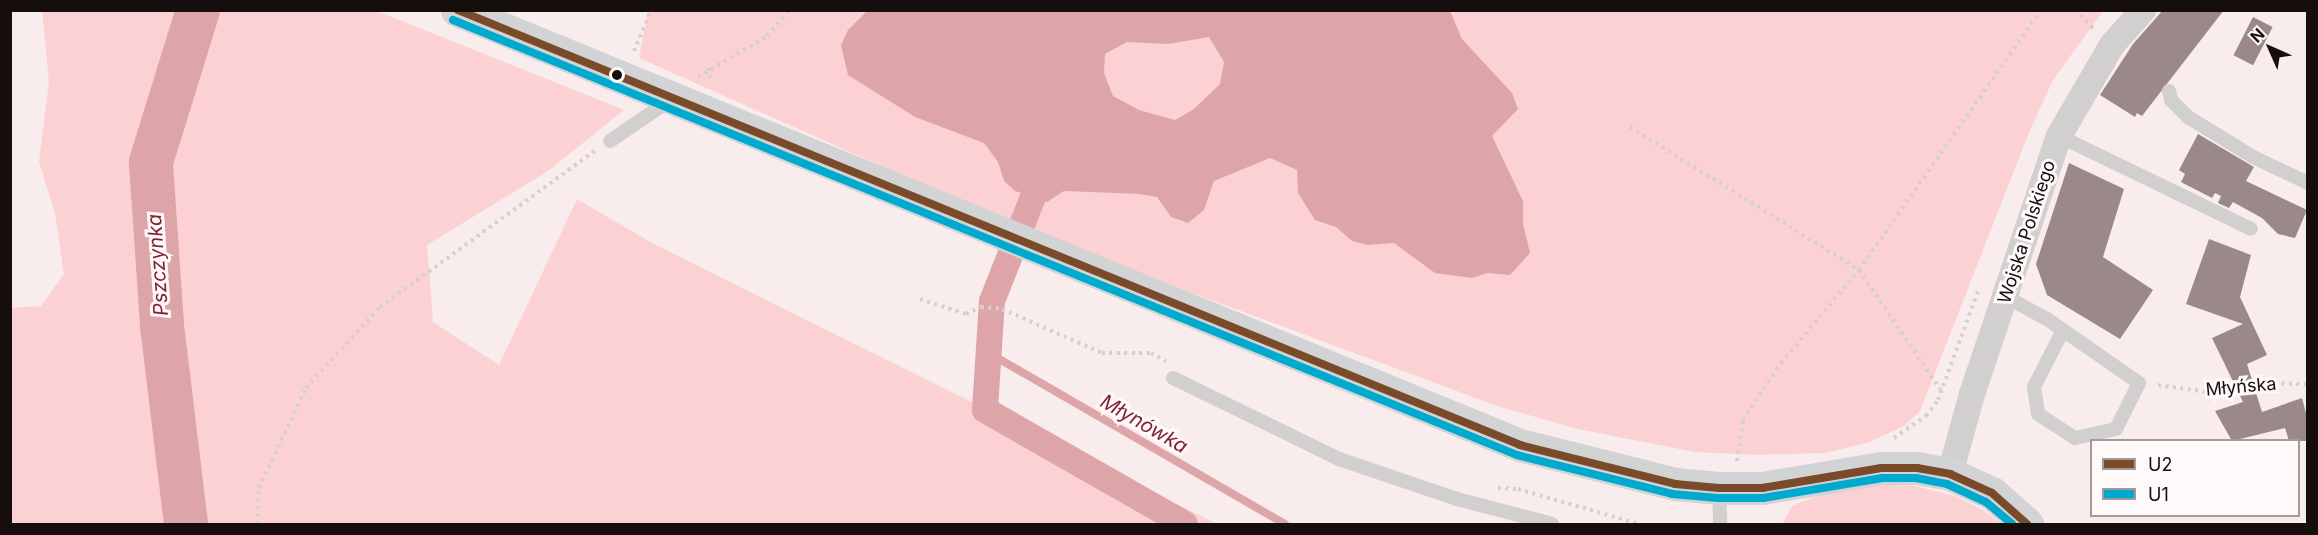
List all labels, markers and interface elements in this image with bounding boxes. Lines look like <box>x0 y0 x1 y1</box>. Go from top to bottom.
north arrow <box>2240 18 2300 78</box>
text: N <box>2246 24 2269 47</box>
unlabelled marker <box>611 69 623 81</box>
street label: Wojska Polskiego <box>1994 158 2060 306</box>
water label: Pszczynka <box>142 213 174 317</box>
street label: Młyńska <box>2205 373 2277 401</box>
water label: Młynówka <box>1096 389 1192 459</box>
legend <box>2090 439 2300 517</box>
text: U2 <box>2148 454 2172 475</box>
text: U1 <box>2148 484 2169 505</box>

